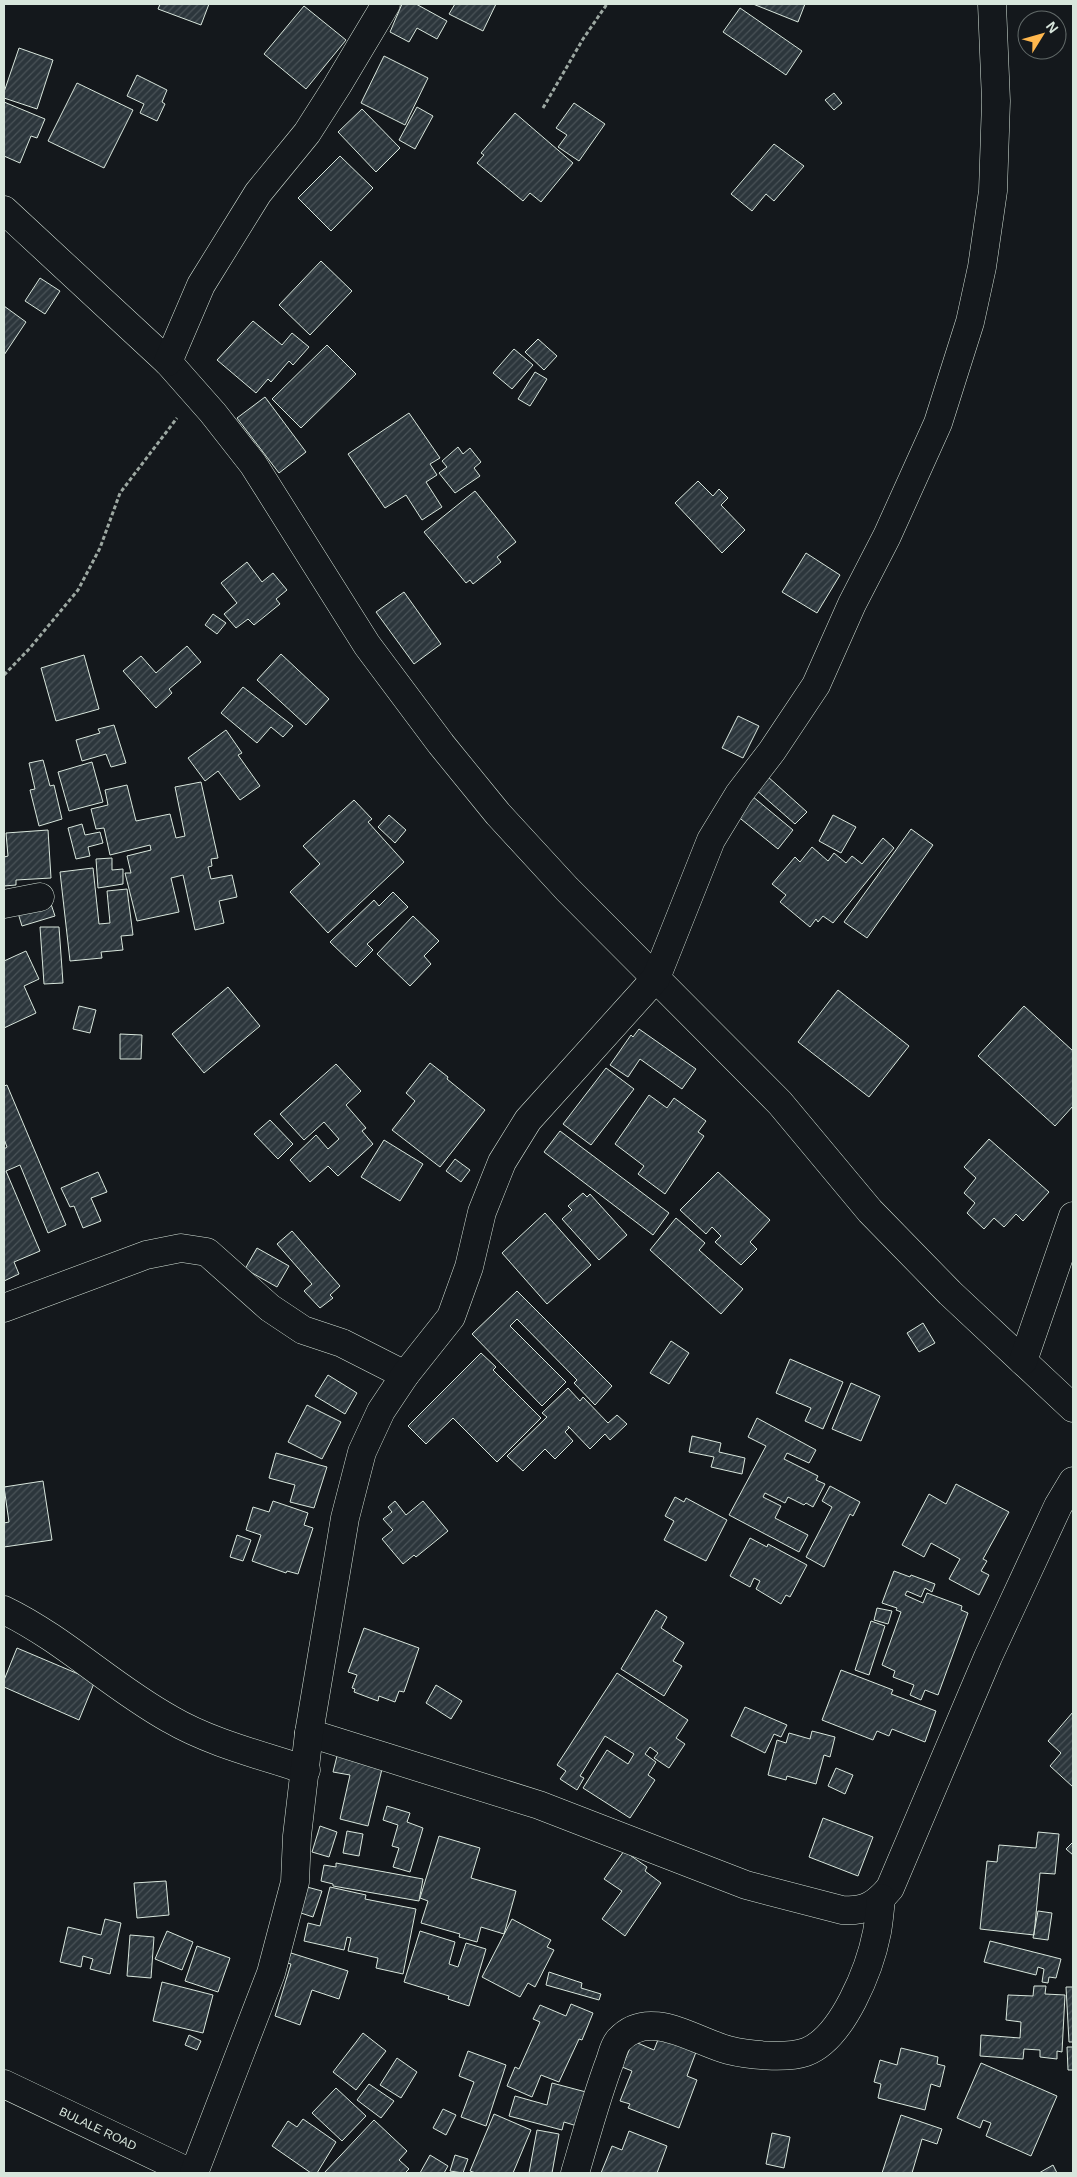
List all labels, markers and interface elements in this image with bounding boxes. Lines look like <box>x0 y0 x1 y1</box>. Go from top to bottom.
north arrow <box>1017 10 1067 60</box>
text: N <box>1043 18 1062 36</box>
street label: BULALE ROAD <box>57 2104 139 2153</box>

